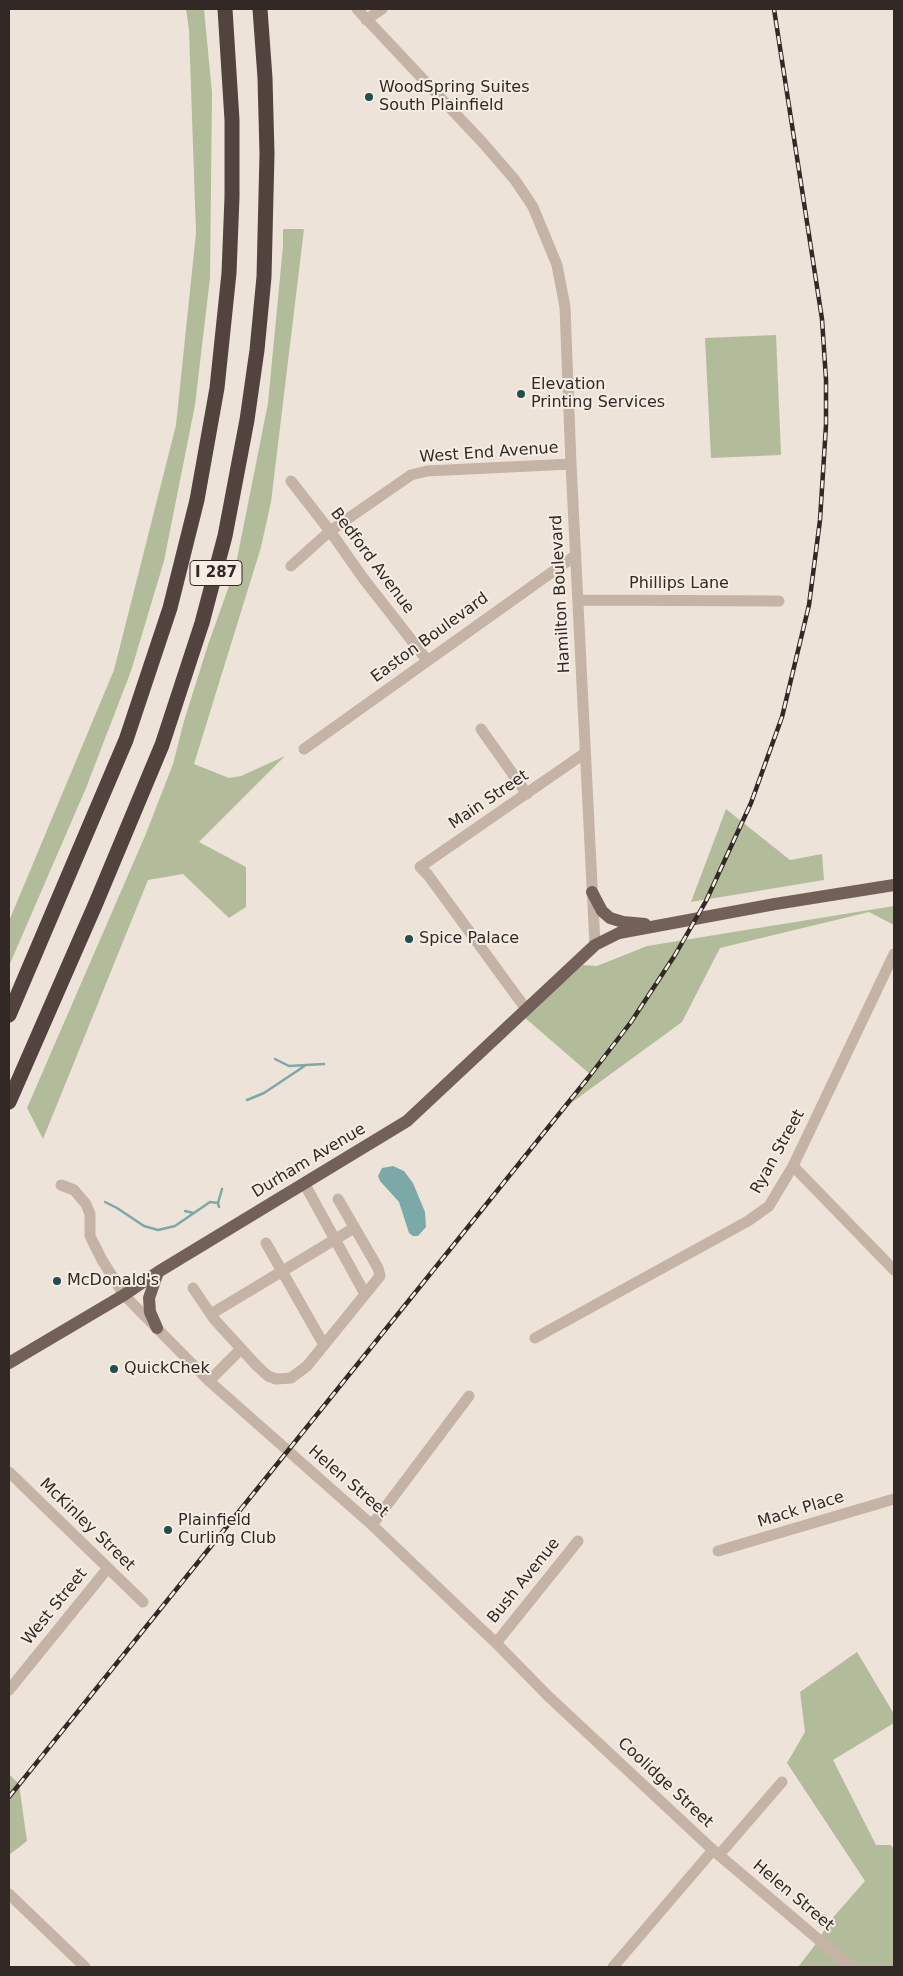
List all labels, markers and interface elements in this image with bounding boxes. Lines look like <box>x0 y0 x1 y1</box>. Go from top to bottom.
place label: WoodSpring Suites South Plainfield <box>379 78 530 116</box>
marker: WoodSpring Suites South Plainfield <box>363 91 375 103</box>
place label: Elevation Printing Services <box>531 375 665 413</box>
marker: Elevation Printing Services <box>515 388 527 400</box>
street label: West End Avenue <box>419 439 559 467</box>
street label: Bedford Avenue <box>326 504 418 618</box>
street label: Hamilton Boulevard <box>547 514 575 674</box>
road number: I 287 <box>190 560 242 586</box>
street label: Phillips Lane <box>629 574 729 594</box>
street label: Easton Boulevard <box>368 589 492 687</box>
street label: Main Street <box>446 766 532 834</box>
place label: Spice Palace <box>419 929 519 949</box>
marker: Spice Palace <box>403 933 415 945</box>
street label: Ryan Street <box>747 1107 809 1197</box>
street label: Durham Avenue <box>249 1120 369 1202</box>
place label: McDonald's <box>67 1271 159 1291</box>
marker: McDonald's <box>51 1275 63 1287</box>
place label: QuickChek <box>124 1359 210 1379</box>
marker: QuickChek <box>108 1363 120 1375</box>
street label: Helen Street <box>304 1442 392 1522</box>
street label: McKinley Street <box>35 1475 139 1575</box>
street label: Mack Place <box>755 1488 847 1532</box>
place label: Plainfield Curling Club <box>178 1511 276 1549</box>
marker: Plainfield Curling Club <box>162 1524 174 1536</box>
street label: Bush Avenue <box>484 1534 564 1628</box>
street label: West Street <box>18 1565 92 1649</box>
street label: Coolidge Street <box>613 1734 717 1832</box>
street label: Helen Street <box>749 1857 837 1935</box>

